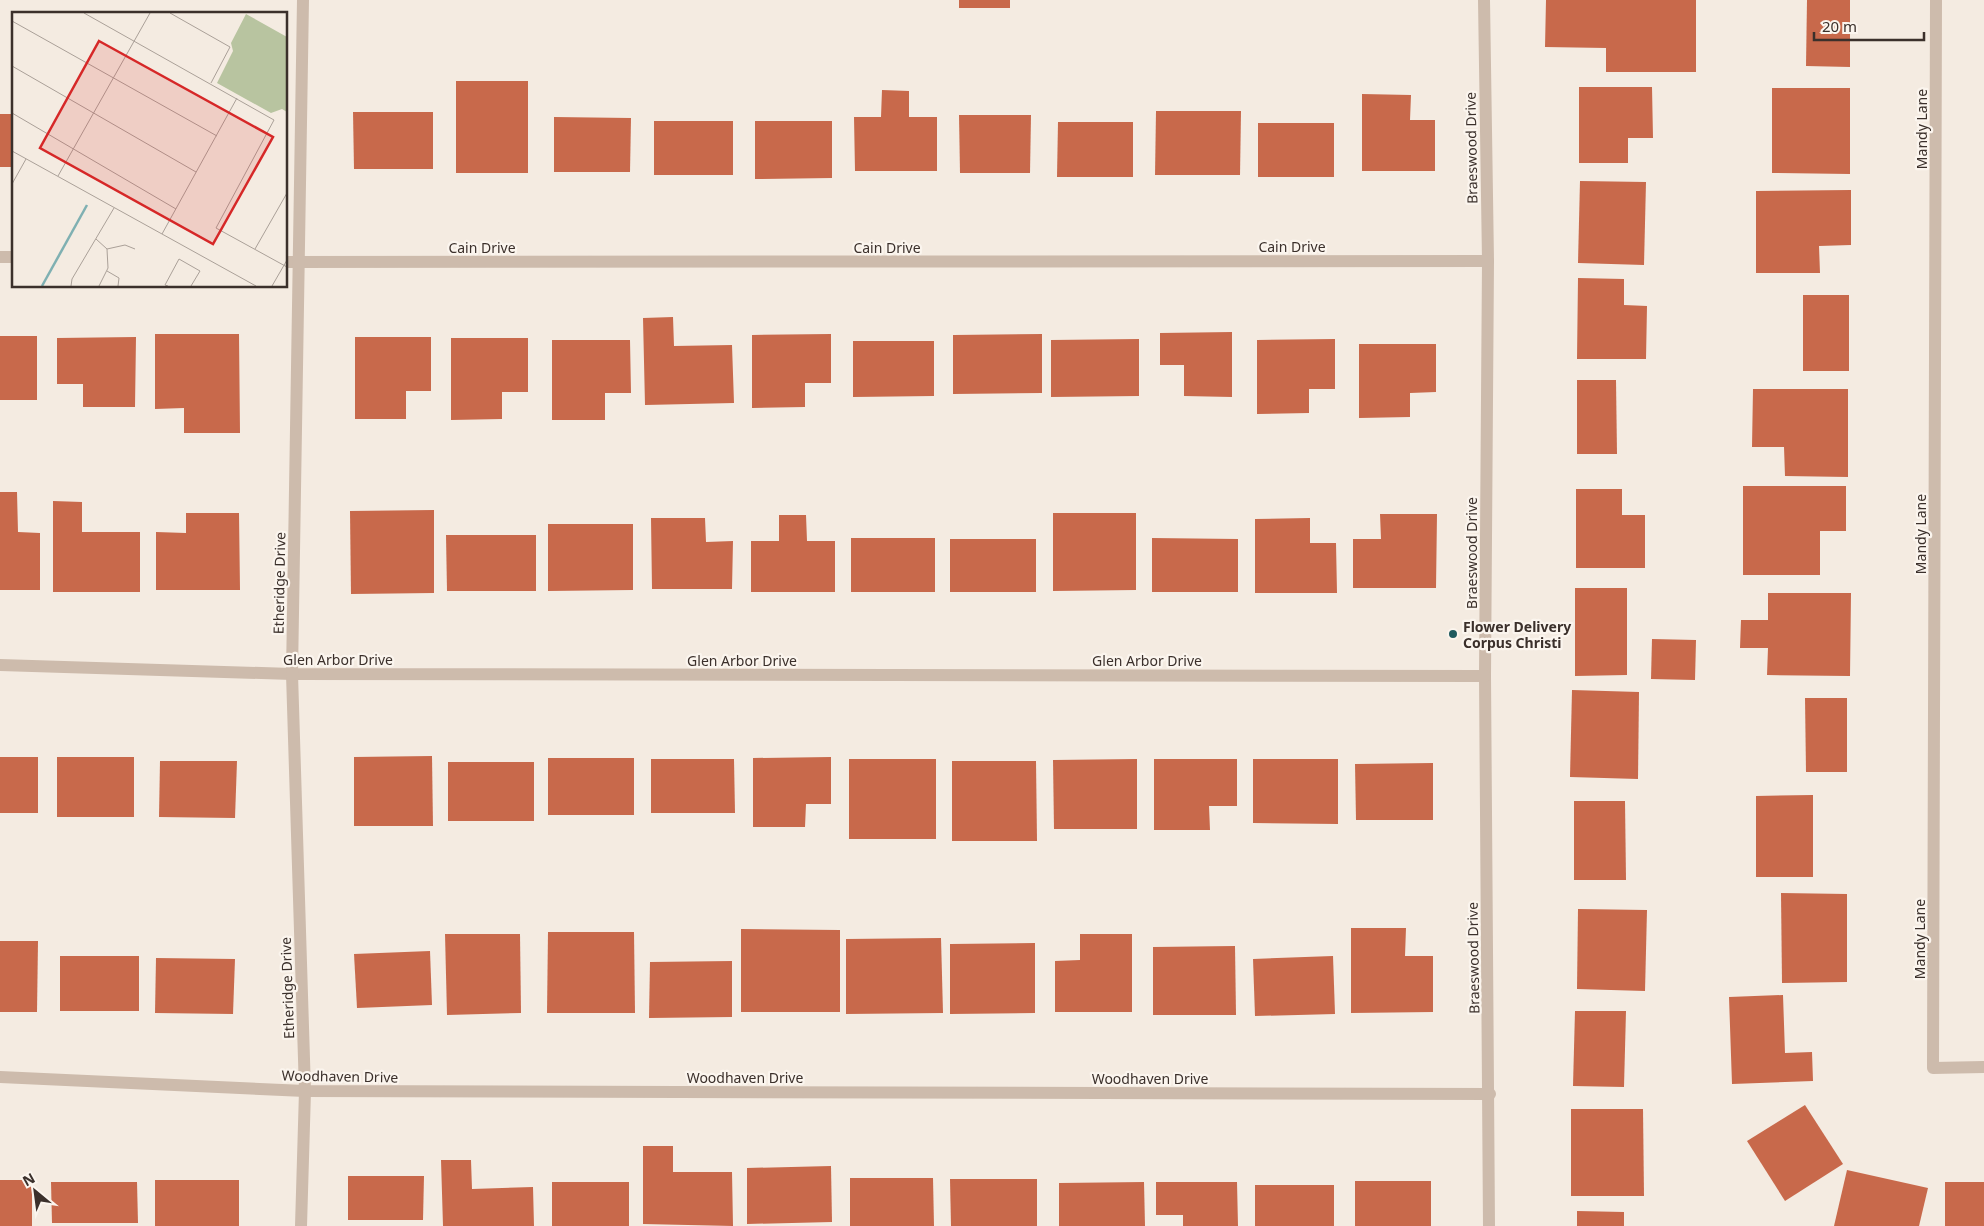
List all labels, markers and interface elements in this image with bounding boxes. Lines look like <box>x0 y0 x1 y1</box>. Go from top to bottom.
scale bar <box>1814 10 1924 42</box>
inset map <box>12 12 288 288</box>
text: 20 m <box>1822 16 1857 36</box>
street label: Mandy Lane <box>1912 89 1931 169</box>
street label: Braeswood Drive <box>1461 92 1481 204</box>
street label: Cain Drive <box>1258 237 1326 256</box>
street label: Cain Drive <box>448 238 516 257</box>
street label: Cain Drive <box>853 238 921 257</box>
street label: Mandy Lane <box>1911 494 1930 574</box>
street label: Braeswood Drive <box>1462 497 1481 609</box>
street label: Etheridge Drive <box>269 532 289 634</box>
place label: Flower Delivery Corpus Christi <box>1463 617 1571 652</box>
marker: Flower Delivery Corpus Christi <box>1447 628 1459 640</box>
street label: Glen Arbor Drive <box>283 650 393 669</box>
street label: Glen Arbor Drive <box>687 651 797 670</box>
street label: Glen Arbor Drive <box>1092 651 1202 670</box>
street label: Mandy Lane <box>1910 899 1929 979</box>
street label: Braeswood Drive <box>1463 902 1483 1014</box>
street label: Etheridge Drive <box>276 937 298 1039</box>
street label: Woodhaven Drive <box>281 1065 399 1087</box>
street label: Woodhaven Drive <box>687 1068 803 1087</box>
street label: Woodhaven Drive <box>1092 1069 1208 1088</box>
north arrow <box>10 1166 60 1216</box>
text: N <box>19 1168 38 1190</box>

